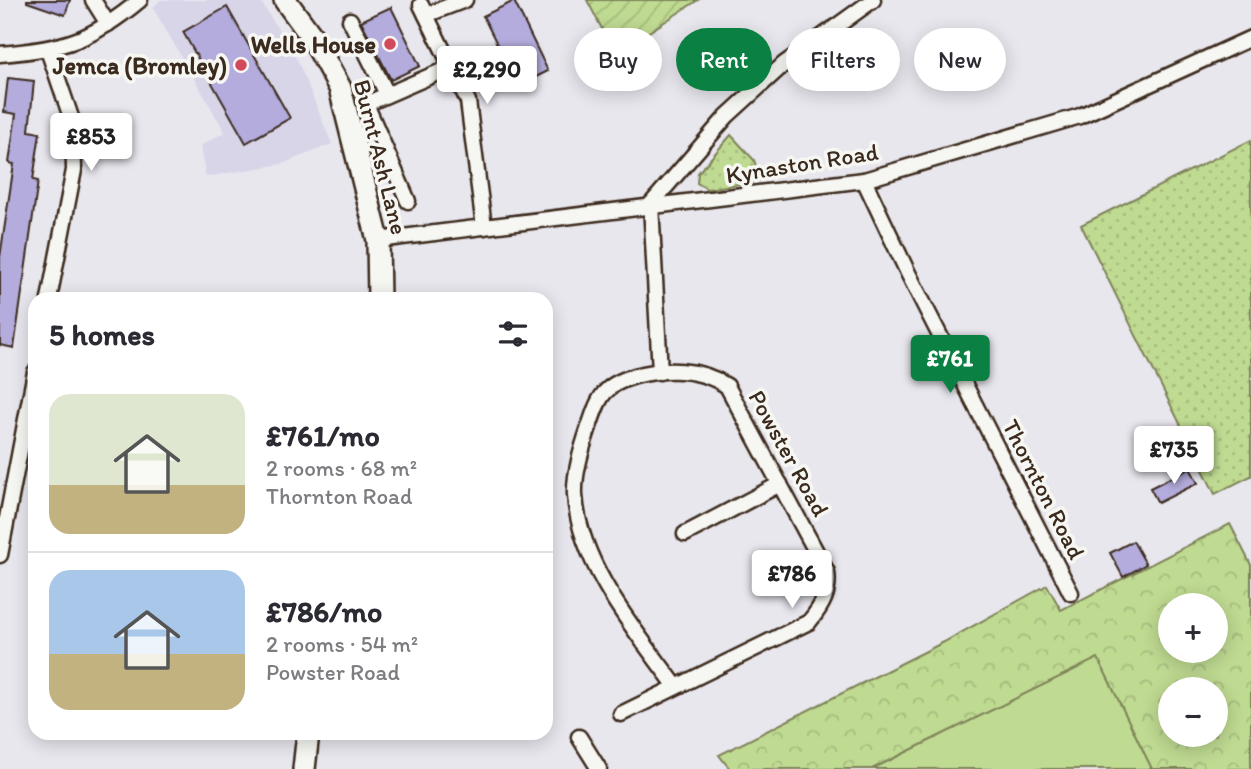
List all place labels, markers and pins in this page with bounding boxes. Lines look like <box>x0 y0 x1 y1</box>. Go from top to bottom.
place label: Wells House <box>251 30 376 59</box>
marker: Wells House <box>382 36 398 52</box>
pin: £2,290 <box>430 46 544 106</box>
place label: Jemca (Bromley) <box>52 51 227 81</box>
marker: Jemca (Bromley) <box>233 57 249 73</box>
pin: £853 <box>50 114 132 173</box>
pin: £761 <box>909 336 991 395</box>
pin: £735 <box>1133 426 1215 486</box>
pin: £786 <box>751 550 833 610</box>

